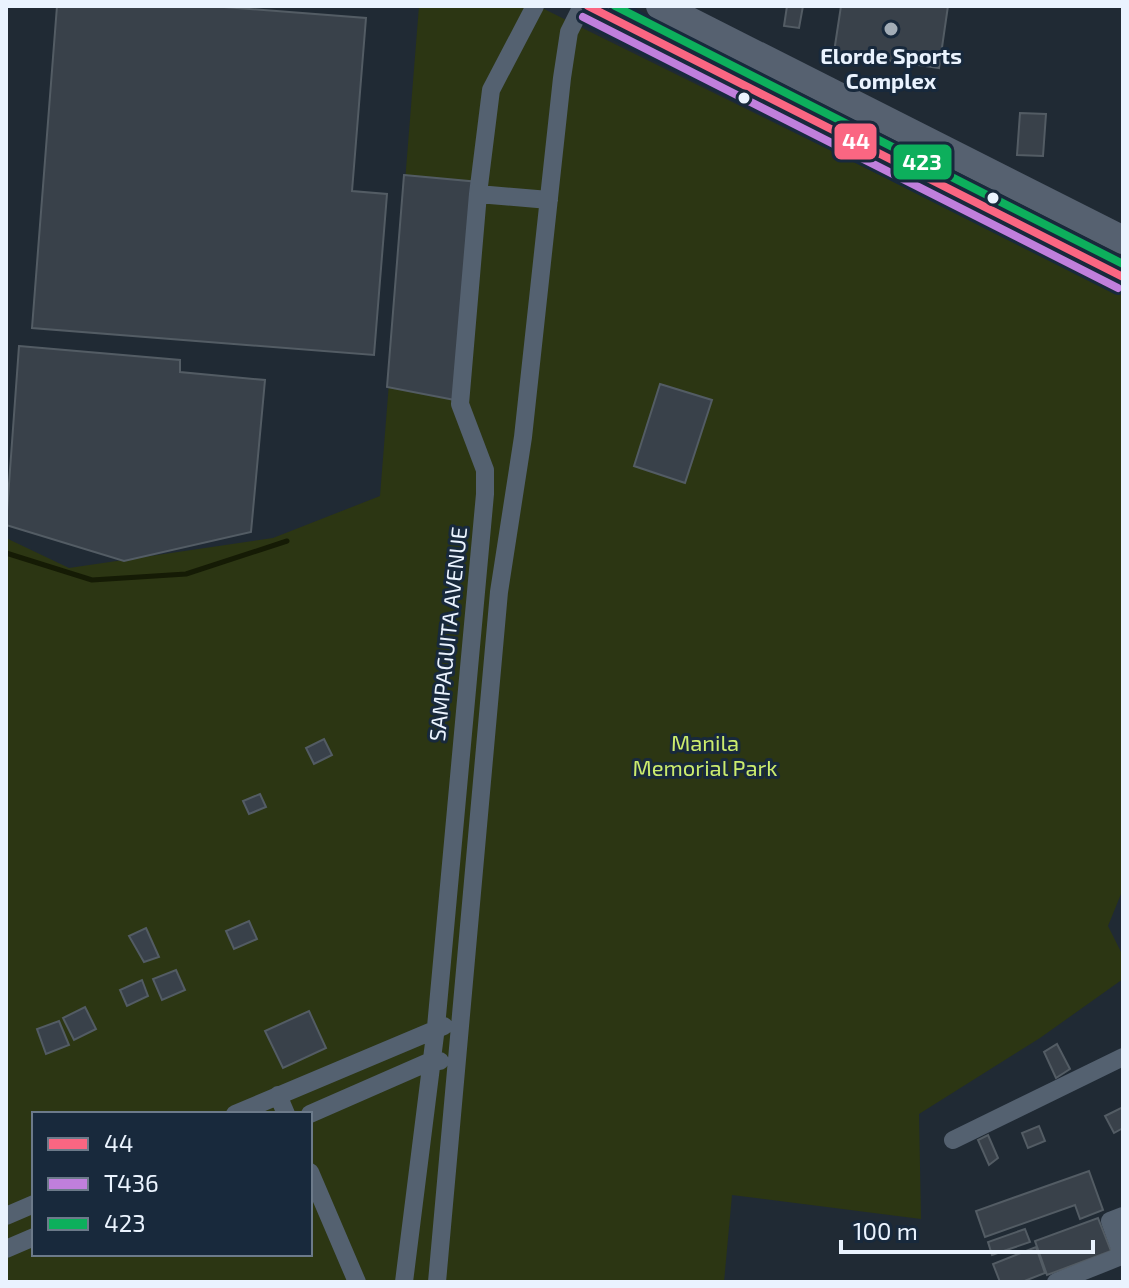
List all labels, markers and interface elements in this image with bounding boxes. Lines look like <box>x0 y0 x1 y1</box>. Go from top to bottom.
marker: Elorde Sports Complex <box>882 20 900 38</box>
place label: Elorde Sports Complex <box>820 42 962 93</box>
unlabelled marker <box>736 90 752 106</box>
line badge: 44 <box>833 122 878 161</box>
text: 44 <box>842 127 870 153</box>
line badge: 423 <box>892 143 953 181</box>
text: 423 <box>902 148 942 174</box>
unlabelled marker <box>985 190 1001 206</box>
street label: SAMPAGUITA AVENUE <box>423 525 471 743</box>
park label: Manila Memorial Park <box>632 729 778 780</box>
legend <box>32 1112 312 1256</box>
text: 44 <box>104 1128 134 1157</box>
text: T436 <box>104 1168 159 1197</box>
scale bar <box>841 1204 1093 1254</box>
text: 423 <box>104 1208 146 1237</box>
text: 100 m <box>853 1216 918 1245</box>

